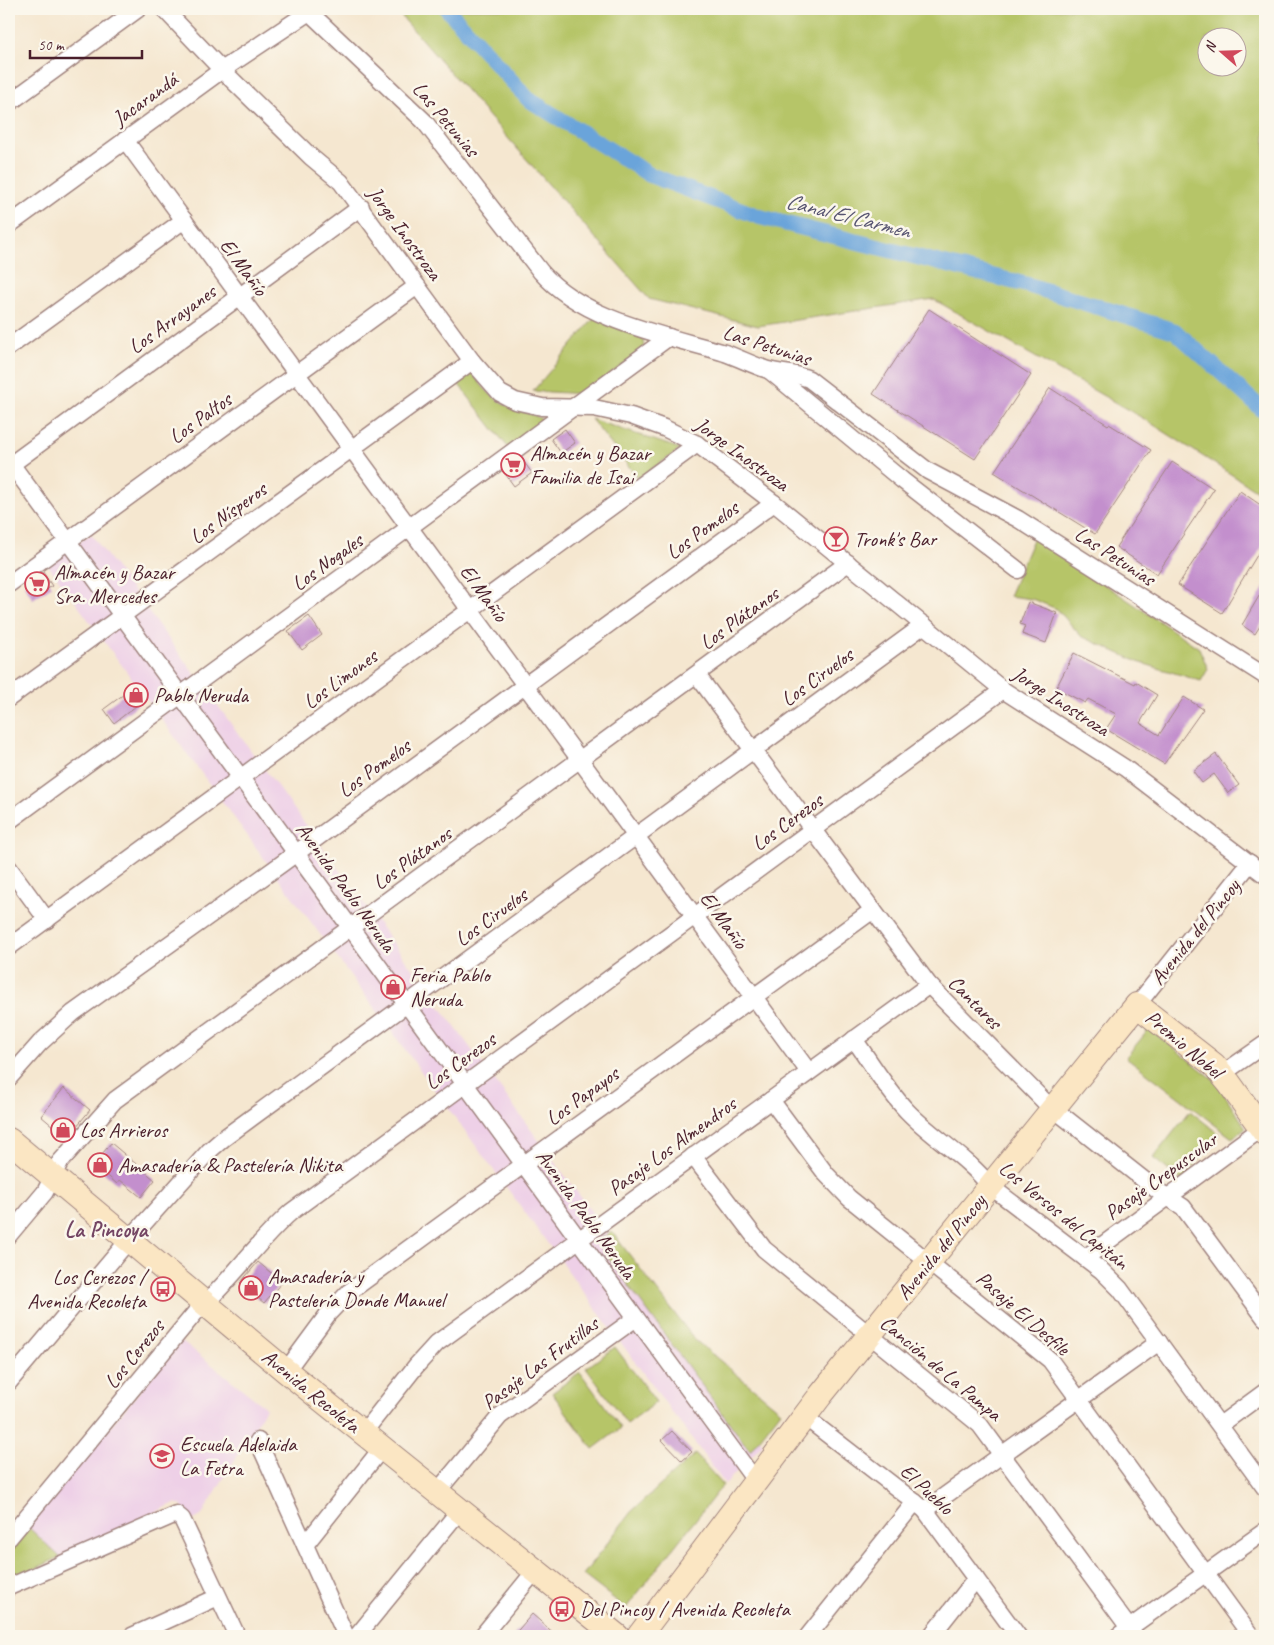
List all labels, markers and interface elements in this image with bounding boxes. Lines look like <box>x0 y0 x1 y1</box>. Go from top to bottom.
scale bar <box>30 28 142 60</box>
north arrow <box>1196 28 1246 78</box>
text: 50 m <box>38 36 65 55</box>
text: N <box>1201 39 1221 55</box>
street label: Jacarandá <box>106 66 184 132</box>
street label: Las Petunias <box>407 76 486 163</box>
street label: Jorge Inostroza <box>362 180 449 286</box>
water label: Canal El Carmen <box>783 187 915 245</box>
street label: El Mañío <box>214 233 275 302</box>
street label: Los Arrayanes <box>123 277 222 359</box>
street label: Las Petunias <box>720 319 816 372</box>
street label: Los Paltos <box>164 386 238 449</box>
street label: Jorge Inostroza <box>689 411 795 498</box>
place label: Almacén y Bazar Familia de Isai <box>530 440 653 490</box>
supermarket icon: Almacén y Bazar Familia de Isai <box>500 452 526 478</box>
street label: Los Nísperos <box>185 475 273 550</box>
street label: Los Pomelos <box>661 494 745 565</box>
street label: Las Petunias <box>1070 520 1162 593</box>
street label: Los Nogales <box>286 526 369 596</box>
bar icon: Tronk's Bar <box>823 526 849 552</box>
place label: Tronk's Bar <box>854 526 938 552</box>
place label: Almacén y Bazar Sra. Mercedes <box>54 559 177 609</box>
street label: El Mañío <box>454 559 515 628</box>
supermarket icon: Almacén y Bazar Sra. Mercedes <box>24 571 50 597</box>
street label: Los Plátanos <box>694 580 785 655</box>
street label: Los Ciruelos <box>776 641 860 712</box>
street label: Los Limones <box>298 642 384 715</box>
street label: Jorge Inostroza <box>1007 660 1116 743</box>
shop icon: Pablo Neruda <box>123 682 149 708</box>
place label: Pablo Neruda <box>154 682 250 708</box>
street label: Los Pomelos <box>333 732 417 803</box>
street label: Los Cerezos <box>747 787 829 856</box>
street label: Avenida Pablo Neruda <box>290 817 403 958</box>
street label: Los Plátanos <box>367 820 458 895</box>
street label: Avenida del Pincoy <box>1144 873 1247 990</box>
street label: Los Ciruelos <box>450 881 534 952</box>
street label: El Mañío <box>694 886 755 955</box>
place label: Feria Pablo Neruda <box>410 962 492 1012</box>
street label: Cantares <box>943 970 1009 1036</box>
shop icon: Feria Pablo Neruda <box>380 974 406 1000</box>
street label: Premio Nobel <box>1140 1004 1231 1086</box>
street label: Los Cerezos <box>420 1026 502 1095</box>
street label: Los Papayos <box>540 1060 625 1131</box>
street label: Pasaje Los Almendros <box>603 1090 743 1201</box>
shop icon: Los Arrieros <box>50 1117 76 1143</box>
place label: Los Arrieros <box>80 1117 169 1143</box>
street label: Pasaje Crepuscular <box>1100 1126 1224 1226</box>
street label: Avenida Pablo Neruda <box>530 1144 643 1285</box>
shop icon: Amasadería & Pastelería Nikita <box>87 1152 113 1178</box>
place label: Amasadería & Pastelería Nikita <box>118 1152 344 1178</box>
street label: Los Versos del Capitán <box>994 1155 1134 1275</box>
street label: Avenida del Pincoy <box>890 1188 993 1305</box>
district label: La Pincoya <box>65 1216 149 1244</box>
place label: Amasadería y Pastelería Donde Manuel <box>268 1263 448 1313</box>
place label: Los Cerezos / Avenida Recoleta <box>27 1264 150 1314</box>
street label: Pasaje El Desfile <box>971 1265 1076 1362</box>
shop icon: Amasadería y Pastelería Donde Manuel <box>238 1275 264 1301</box>
bus stop icon: Los Cerezos / Avenida Recoleta <box>150 1276 176 1302</box>
street label: Pasaje Las Frutillas <box>476 1310 605 1415</box>
street label: Canción de La Pampa <box>875 1310 1008 1428</box>
street label: Los Cerezos <box>98 1313 171 1394</box>
street label: Avenida Recoleta <box>257 1344 367 1440</box>
place label: Escuela Adelaida La Fetra <box>180 1431 298 1481</box>
school or university icon: Escuela Adelaida La Fetra <box>149 1443 175 1469</box>
street label: El Pueblo <box>895 1458 960 1521</box>
bus stop icon: Del Pincoy / Avenida Recoleta <box>549 1596 575 1622</box>
place label: Del Pincoy / Avenida Recoleta <box>580 1596 791 1622</box>

